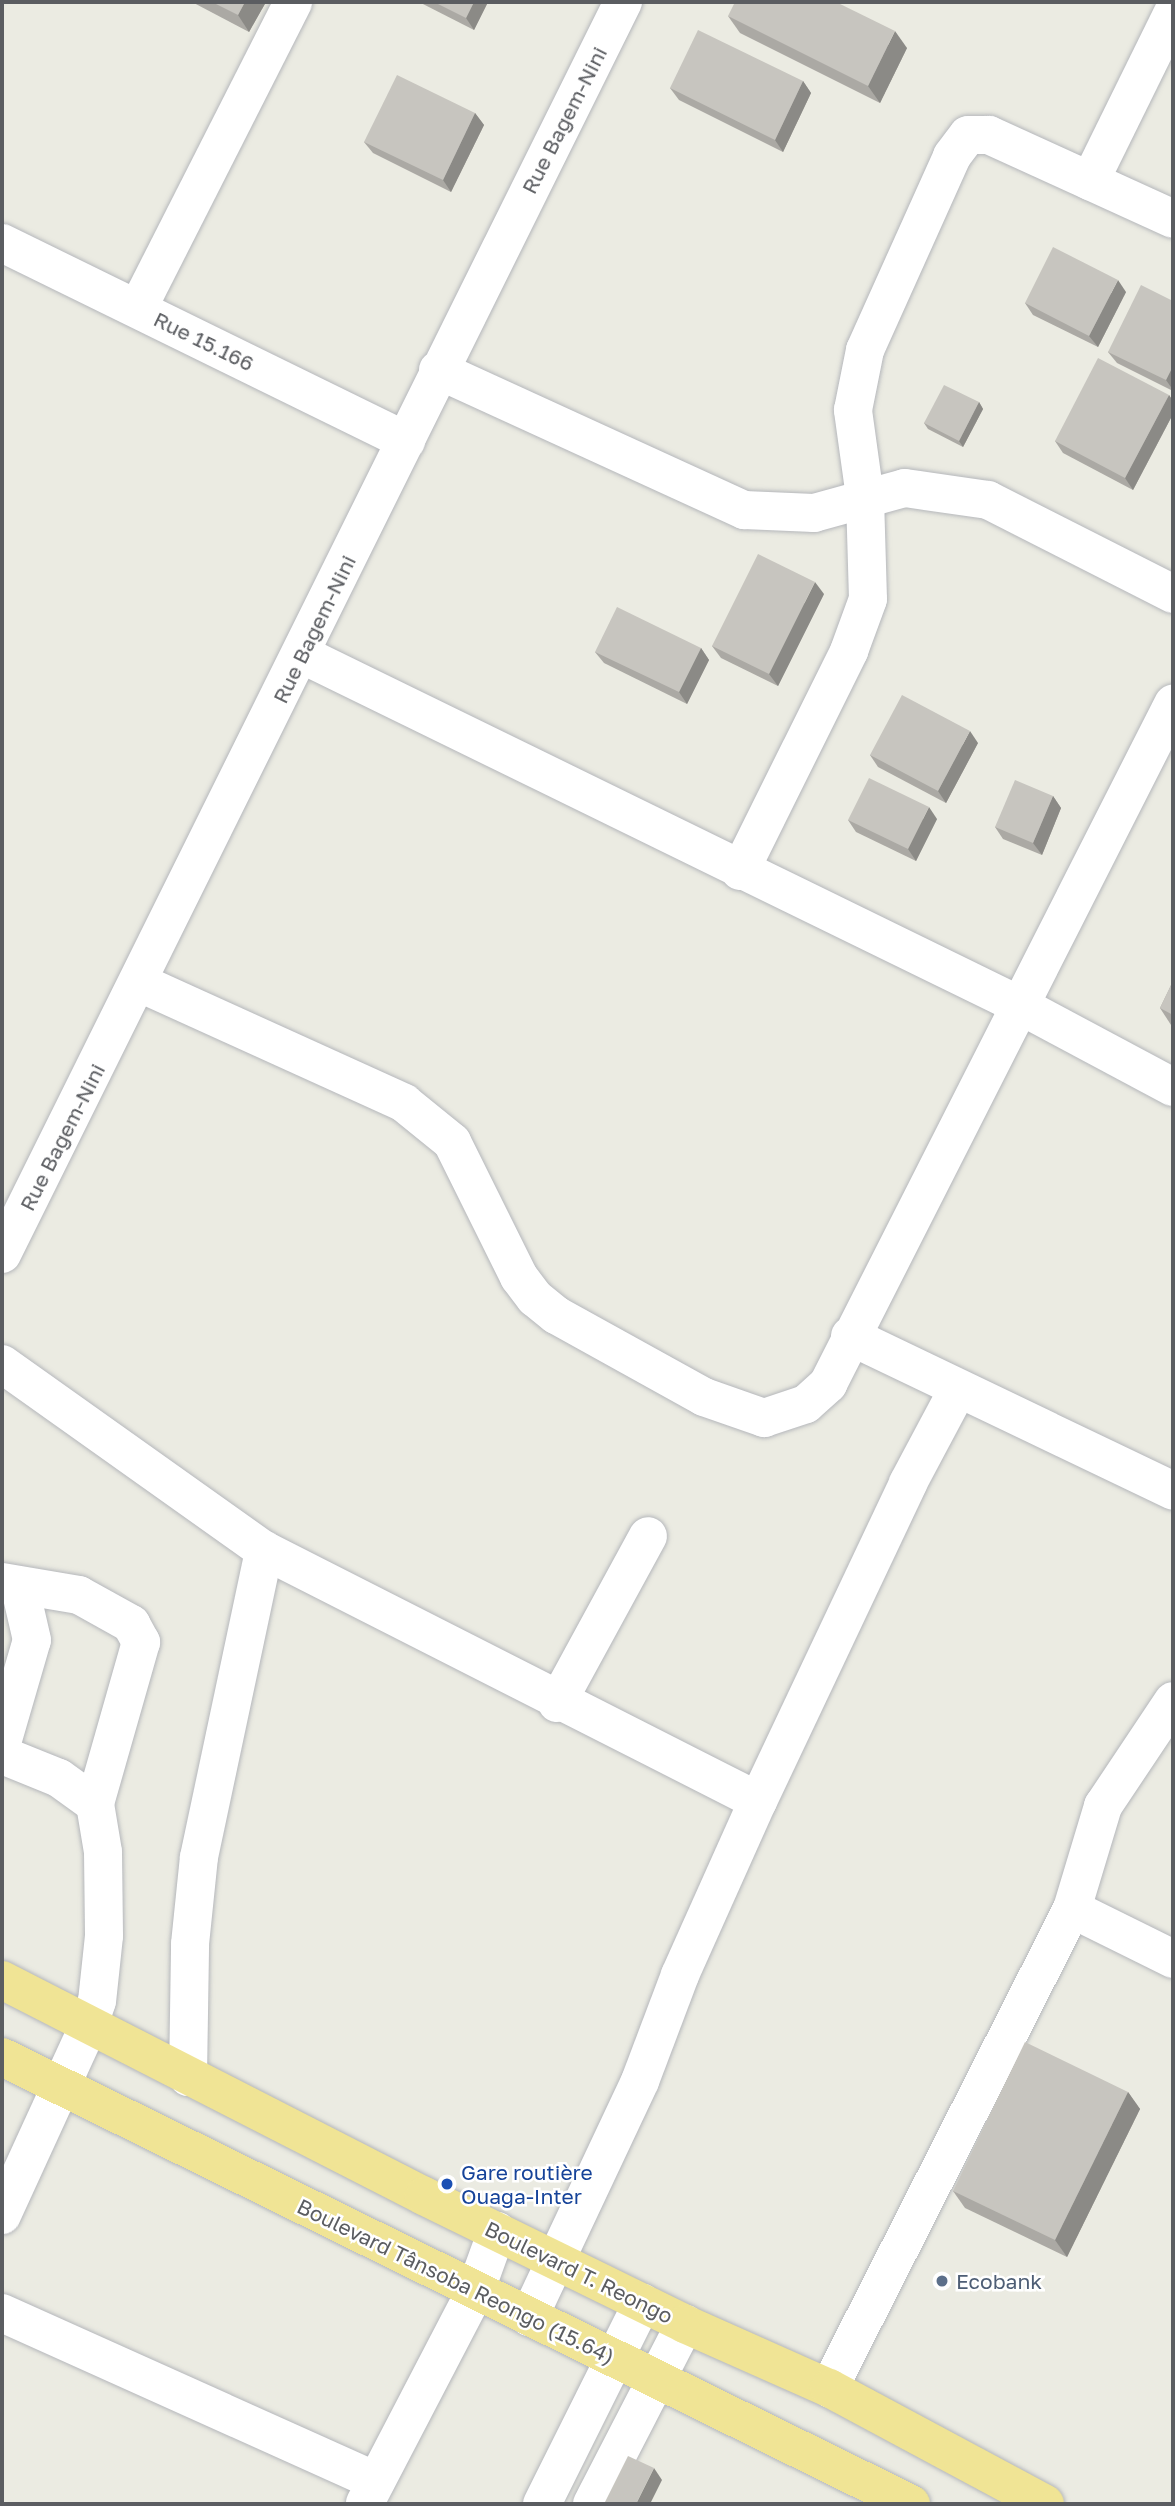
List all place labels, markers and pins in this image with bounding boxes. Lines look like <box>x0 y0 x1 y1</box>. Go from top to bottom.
place label: Gare routière Ouaga-Inter <box>461 2159 593 2209</box>
marker: Gare routière Ouaga-Inter <box>439 2176 455 2192</box>
place label: Ecobank <box>956 2268 1042 2294</box>
marker: Ecobank <box>934 2273 950 2289</box>

